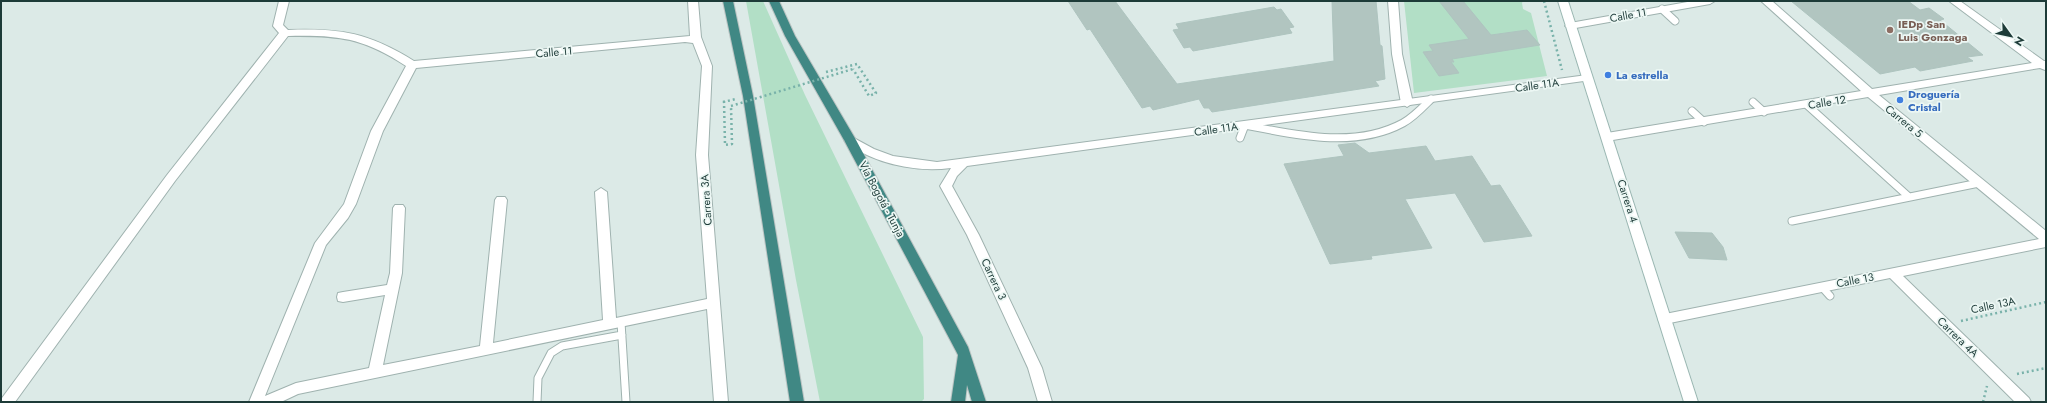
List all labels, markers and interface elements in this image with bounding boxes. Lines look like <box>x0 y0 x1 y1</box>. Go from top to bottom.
street label: Calle 11 <box>1609 4 1647 26</box>
place label: IEDp San Luis Gonzaga <box>1898 16 1967 45</box>
north arrow <box>1991 16 2031 56</box>
marker: IEDp San Luis Gonzaga <box>1885 25 1895 35</box>
text: N <box>2010 33 2028 49</box>
street label: Calle 11 <box>535 42 573 62</box>
place label: La estrella <box>1616 67 1668 83</box>
marker: La estrella <box>1603 70 1613 80</box>
street label: Calle 11A <box>1514 74 1561 96</box>
place label: Droguería Cristal <box>1908 86 1960 115</box>
street label: Calle 12 <box>1807 91 1847 113</box>
marker: Droguería Cristal <box>1895 95 1905 105</box>
street label: Carrera 5 <box>1882 101 1926 141</box>
street label: Calle 11A <box>1193 118 1240 140</box>
street label: Vía Bogotá - Tunja <box>855 158 909 240</box>
street label: Carrera 3A <box>696 173 716 226</box>
street label: Carrera 4 <box>1613 177 1643 225</box>
street label: Carrera 3 <box>977 256 1011 302</box>
street label: Calle 13 <box>1835 269 1875 291</box>
street label: Calle 13A <box>1969 292 2017 317</box>
street label: Carrera 4A <box>1934 313 1983 361</box>

